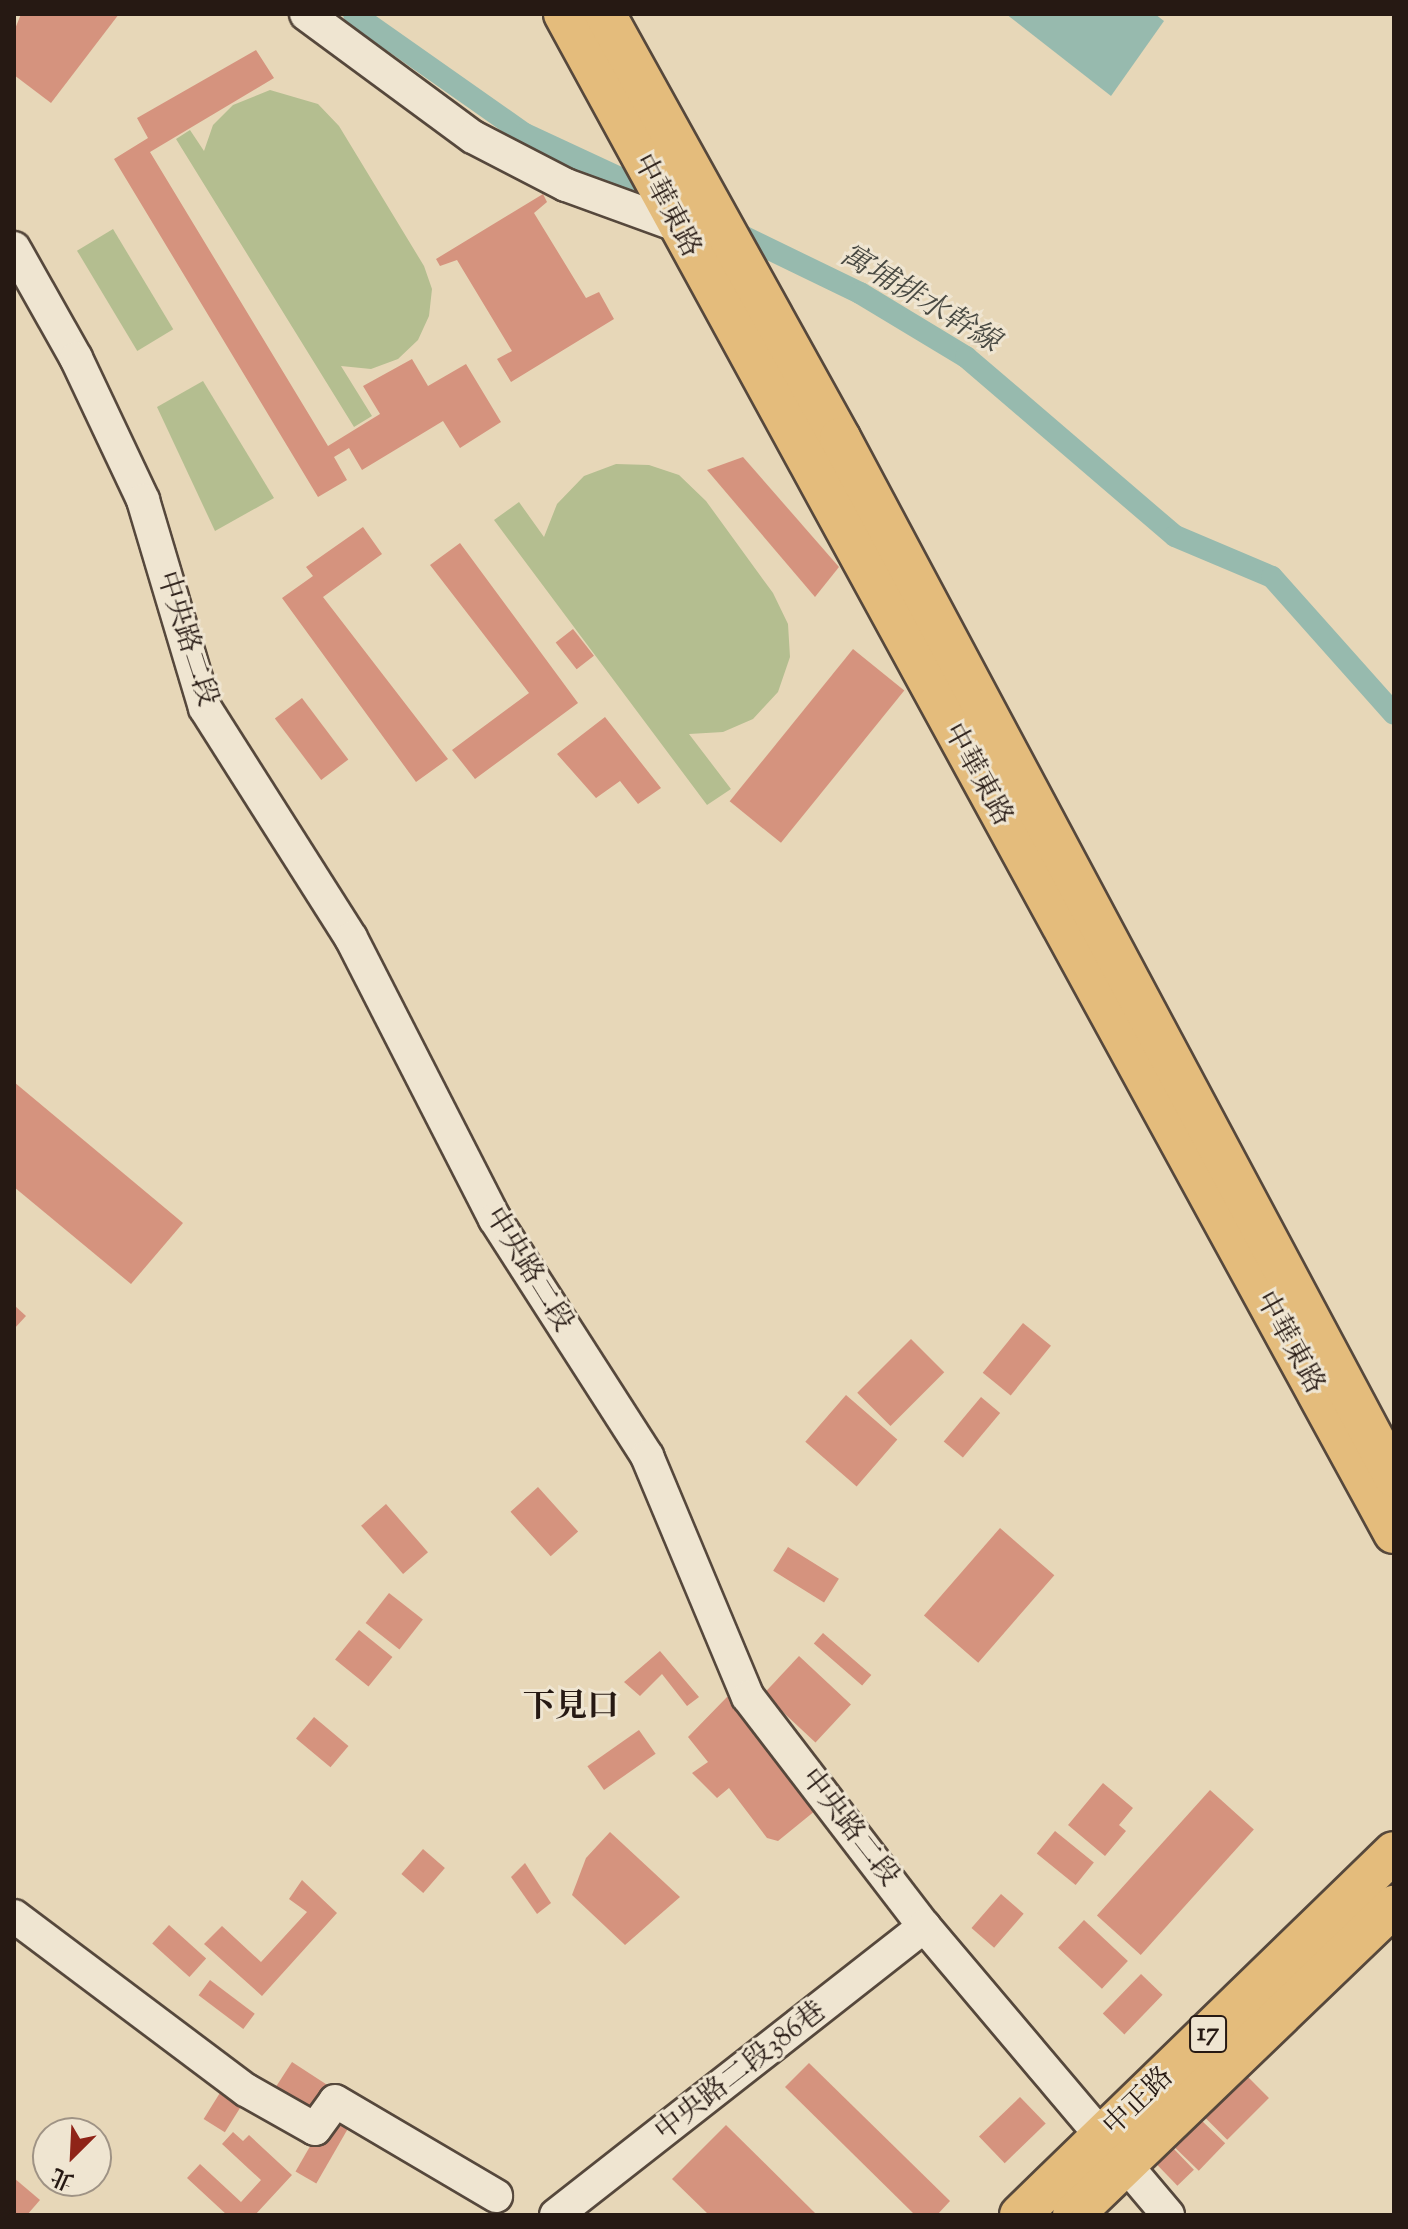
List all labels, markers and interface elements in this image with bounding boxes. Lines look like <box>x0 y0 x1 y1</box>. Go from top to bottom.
street label: 中華東路 <box>625 149 707 263</box>
water label: 寓埔排水幹線 <box>833 238 1005 362</box>
street label: 中央路二段 <box>148 567 224 711</box>
street label: 中華東路 <box>935 718 1019 832</box>
street label: 中央路二段 <box>477 1202 579 1338</box>
street label: 中華東路 <box>1247 1286 1331 1400</box>
district label: 下見口 <box>523 1689 619 1727</box>
street label: 中央路二段 <box>793 1762 905 1894</box>
street label: 中央路二段386巷 <box>649 1995 833 2149</box>
road number: 17 <box>1188 2012 1228 2056</box>
street label: 中正路 <box>1097 2061 1181 2143</box>
north arrow <box>32 2117 112 2197</box>
text: 北 <box>46 2158 80 2196</box>

